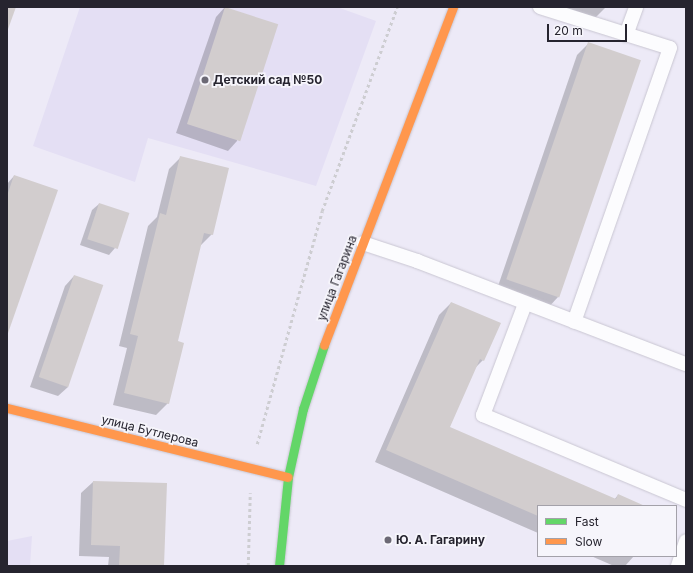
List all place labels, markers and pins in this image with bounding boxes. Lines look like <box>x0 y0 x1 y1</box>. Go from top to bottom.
place label: Детский сад №50 <box>213 73 322 87</box>
marker: Детский сад №50 <box>200 75 210 85</box>
place label: Ю. А. Гагарину <box>396 533 486 547</box>
marker: Ю. А. Гагарину <box>383 535 393 545</box>

